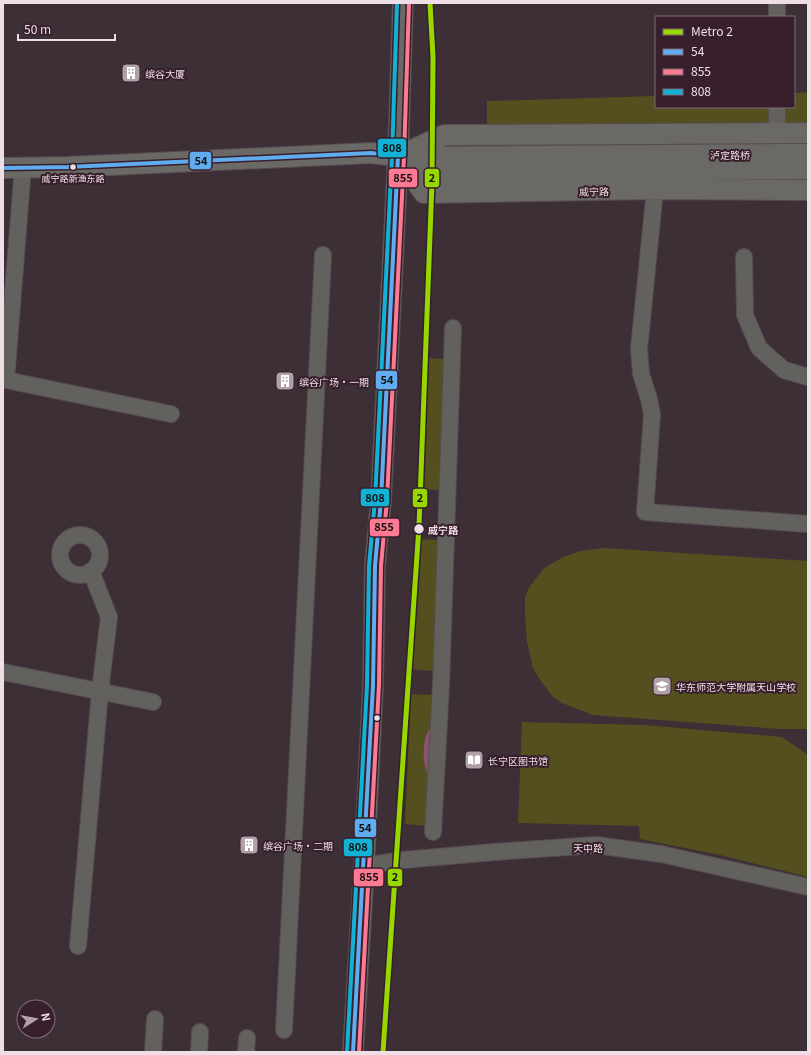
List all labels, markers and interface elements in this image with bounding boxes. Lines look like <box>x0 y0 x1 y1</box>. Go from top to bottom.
scale bar <box>18 16 115 42</box>
legend <box>655 16 795 108</box>
text: 50 m <box>24 20 51 37</box>
text: Metro 2 <box>691 22 733 39</box>
text: 54 <box>691 42 705 59</box>
building icon: 缤谷大厦 <box>120 62 142 84</box>
text: 855 <box>691 62 711 79</box>
place label: 缤谷大厦 <box>145 66 185 81</box>
text: 808 <box>691 82 711 99</box>
line badge: 808 <box>377 138 407 158</box>
text: 808 <box>382 139 402 155</box>
street label: 泸定路桥 <box>710 147 750 162</box>
line badge: 54 <box>189 151 212 170</box>
text: 54 <box>195 152 208 168</box>
marker: 威宁路新渔东路 <box>68 162 78 172</box>
line badge: 855 <box>388 168 418 188</box>
line badge: 2 <box>424 168 440 188</box>
text: 855 <box>393 169 413 185</box>
text: 2 <box>429 169 435 185</box>
place label: 威宁路新渔东路 <box>41 172 105 185</box>
street label: 威宁路 <box>579 183 609 199</box>
building icon: 缤谷广场·一期 <box>274 370 296 392</box>
line badge: 54 <box>375 370 398 390</box>
text: 54 <box>381 371 394 387</box>
place label: 缤谷广场·一期 <box>299 374 369 389</box>
line badge: 808 <box>360 488 390 507</box>
line badge: 2 <box>412 488 428 508</box>
text: 808 <box>365 489 385 505</box>
text: 2 <box>417 489 423 505</box>
line badge: 855 <box>369 518 400 537</box>
text: 855 <box>374 518 394 534</box>
marker: 威宁路 <box>412 522 426 536</box>
place label: 威宁路 <box>428 522 459 537</box>
school or university icon: 华东师范大学附属天山学校 <box>651 675 673 697</box>
place label: 华东师范大学附属天山学校 <box>676 679 796 694</box>
unlabelled marker <box>372 713 382 723</box>
library icon: 长宁区图书馆 <box>463 749 485 771</box>
place label: 长宁区图书馆 <box>488 753 548 768</box>
line badge: 54 <box>354 818 377 838</box>
text: 54 <box>359 819 372 835</box>
building icon: 缤谷广场·二期 <box>238 834 260 856</box>
place label: 缤谷广场·二期 <box>263 838 333 853</box>
line badge: 808 <box>343 838 373 857</box>
text: 808 <box>348 838 368 854</box>
street label: 天中路 <box>573 840 603 855</box>
line badge: 855 <box>353 868 384 887</box>
text: 855 <box>359 868 379 884</box>
line badge: 2 <box>387 868 403 887</box>
text: 2 <box>392 868 398 884</box>
north arrow <box>16 999 56 1039</box>
text: N <box>38 1011 55 1022</box>

